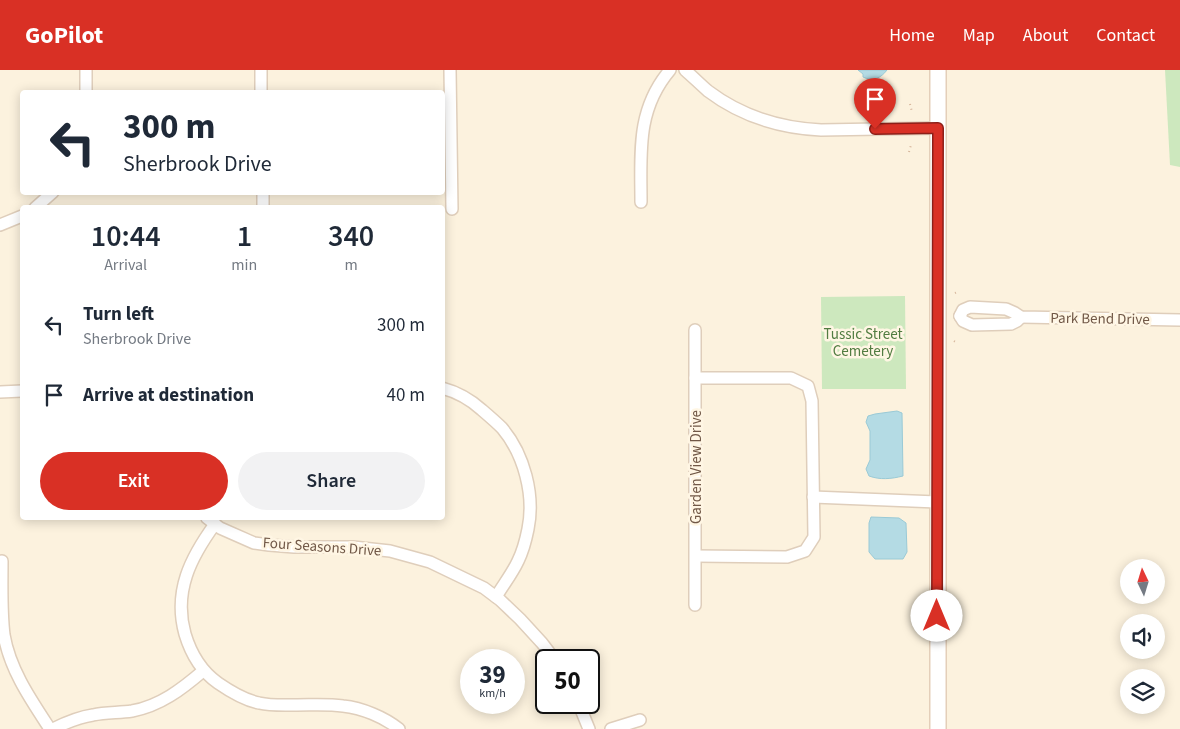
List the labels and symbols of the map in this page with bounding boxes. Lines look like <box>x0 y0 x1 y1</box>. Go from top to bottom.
pin <box>854 78 896 129</box>
street label: Park Bend Drive <box>1050 308 1150 330</box>
park label: Tussic Street Cemetery <box>823 324 903 362</box>
street label: Garden View Drive <box>686 410 707 524</box>
street label: Four Seasons Drive <box>262 532 382 562</box>
north arrow <box>1120 559 1165 604</box>
position arrow <box>910 589 962 641</box>
speed limit sign: 50 <box>535 649 600 714</box>

